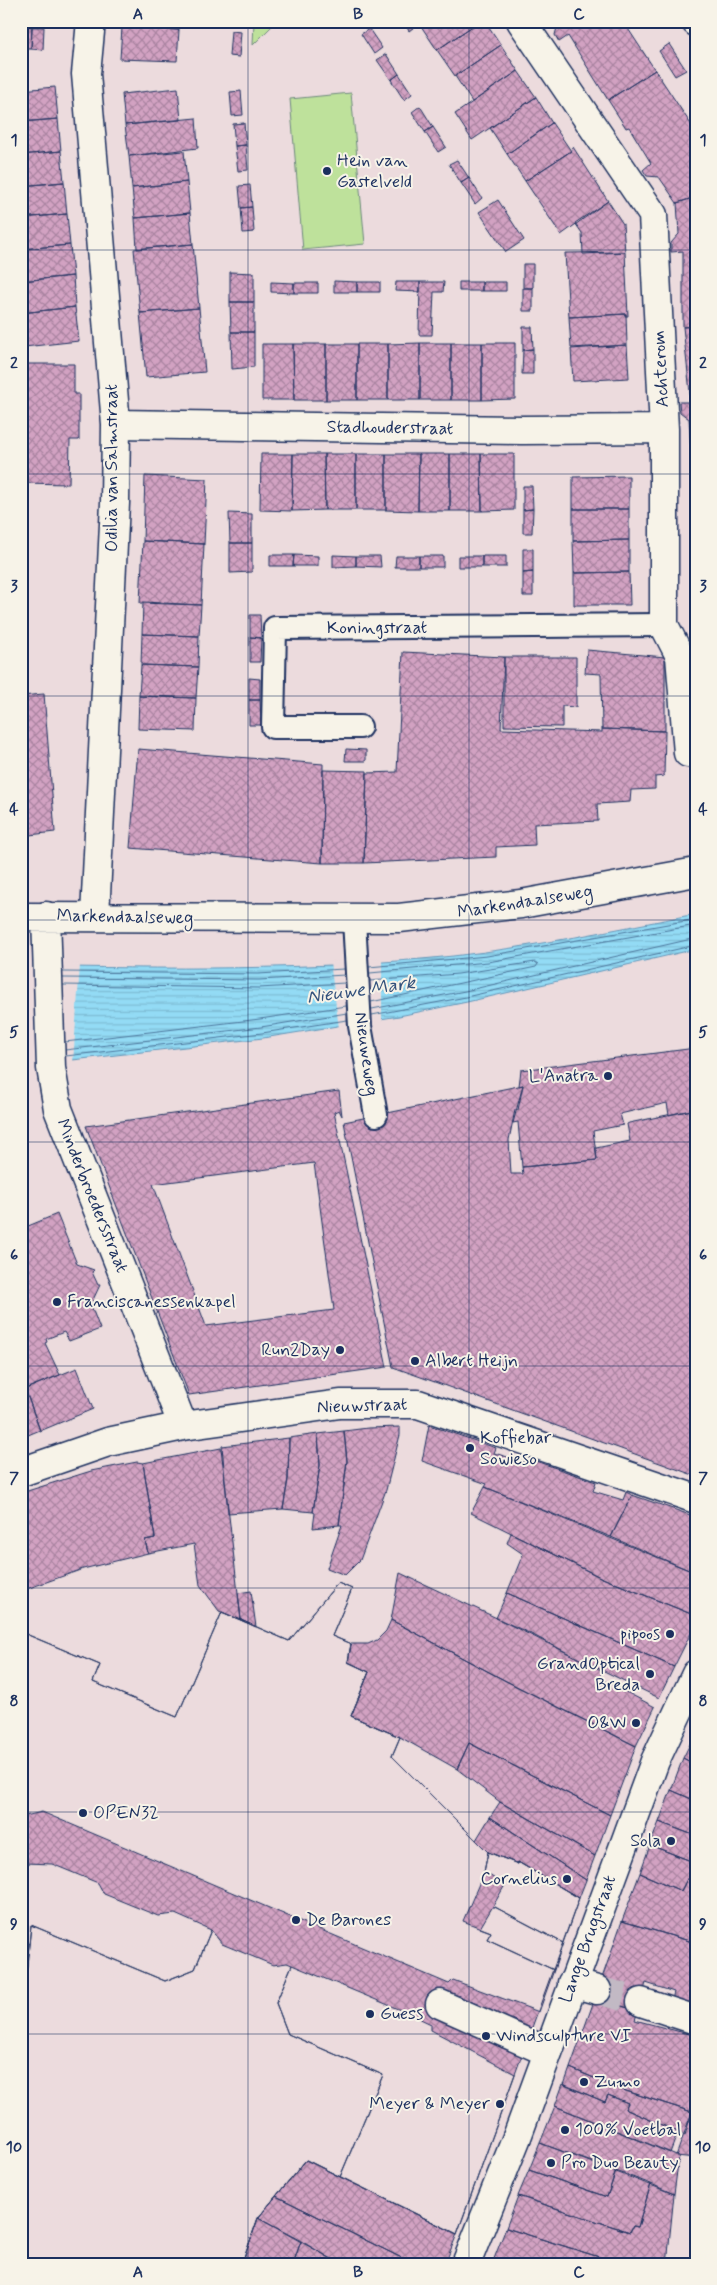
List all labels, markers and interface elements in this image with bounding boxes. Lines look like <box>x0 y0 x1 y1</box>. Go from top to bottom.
text: A <box>133 4 143 25</box>
text: B <box>353 4 363 25</box>
text: C <box>573 4 585 25</box>
text: 1 <box>10 130 18 151</box>
text: 1 <box>699 130 707 151</box>
place label: Hein van Gastelveld <box>337 149 412 194</box>
marker: Hein van Gastelveld <box>321 165 333 177</box>
street label: Achterom <box>647 330 675 408</box>
text: 2 <box>10 353 18 374</box>
text: 2 <box>699 353 707 374</box>
street label: Odilia van Salmstraat <box>100 384 124 552</box>
street label: Stadhouderstraat <box>326 415 454 441</box>
text: 3 <box>10 576 18 597</box>
text: 3 <box>699 576 707 597</box>
street label: Koningstraat <box>327 616 428 640</box>
text: 4 <box>9 799 19 820</box>
text: 4 <box>698 799 708 820</box>
street label: Markendaalseweg <box>456 879 595 926</box>
street label: Markendaalseweg <box>56 904 194 931</box>
water label: Nieuwe Mark <box>305 970 418 1010</box>
street label: Nieuweweg <box>347 1010 384 1098</box>
text: 5 <box>9 1022 19 1043</box>
text: 5 <box>698 1022 708 1043</box>
place label: L'Anatra <box>529 1064 598 1088</box>
marker: L'Anatra <box>602 1070 614 1082</box>
street label: Minderbroedersstraat <box>50 1116 134 1277</box>
text: 6 <box>10 1245 18 1266</box>
text: 6 <box>699 1245 707 1266</box>
place label: Franciscanessenkapel <box>67 1290 236 1314</box>
marker: Franciscanessenkapel <box>51 1296 63 1308</box>
place label: Run2Day <box>261 1338 330 1362</box>
marker: Run2Day <box>334 1344 346 1356</box>
place label: Albert Heijn <box>425 1349 518 1373</box>
marker: Albert Heijn <box>409 1355 421 1367</box>
street label: Nieuwstraat <box>316 1392 408 1420</box>
place label: Koffiebar Sowieso <box>480 1426 552 1471</box>
marker: Koffiebar Sowieso <box>464 1442 476 1454</box>
text: 7 <box>9 1468 19 1489</box>
text: 7 <box>698 1468 708 1489</box>
place label: pipoos <box>620 1622 660 1646</box>
marker: pipoos <box>664 1628 676 1640</box>
place label: GrandOptical Breda <box>537 1652 640 1697</box>
marker: GrandOptical Breda <box>644 1668 656 1680</box>
text: 8 <box>9 1691 19 1712</box>
text: 8 <box>698 1691 708 1712</box>
place label: O&W <box>587 1711 626 1735</box>
marker: O&W <box>630 1717 642 1729</box>
place label: OPEN32 <box>93 1801 159 1825</box>
marker: OPEN32 <box>77 1807 89 1819</box>
place label: Sola <box>630 1829 661 1853</box>
marker: Sola <box>665 1835 677 1847</box>
place label: Cornelius <box>480 1867 557 1891</box>
street label: Lange Brugstraat <box>554 1872 623 2006</box>
marker: Cornelius <box>561 1873 573 1885</box>
place label: De Barones <box>306 1908 391 1932</box>
text: 9 <box>10 1914 18 1935</box>
marker: De Barones <box>290 1914 302 1926</box>
text: 9 <box>699 1914 707 1935</box>
place label: Guess <box>380 2002 423 2026</box>
marker: Guess <box>364 2008 376 2020</box>
place label: Windsculpture VI <box>496 2024 631 2048</box>
marker: Windsculpture VI <box>480 2030 492 2042</box>
place label: Zumo <box>594 2070 640 2094</box>
marker: Zumo <box>578 2076 590 2088</box>
place label: Meyer & Meyer <box>369 2092 491 2116</box>
marker: Meyer & Meyer <box>494 2098 506 2110</box>
place label: 100% Voetbal <box>575 2118 681 2142</box>
marker: 100% Voetbal <box>559 2124 571 2136</box>
text: 10 <box>6 2137 22 2158</box>
text: 10 <box>695 2137 711 2158</box>
place label: Pro Duo Beauty <box>561 2151 679 2175</box>
marker: Pro Duo Beauty <box>545 2157 557 2169</box>
text: A <box>133 2262 143 2283</box>
text: B <box>353 2262 363 2283</box>
text: C <box>573 2262 585 2283</box>

